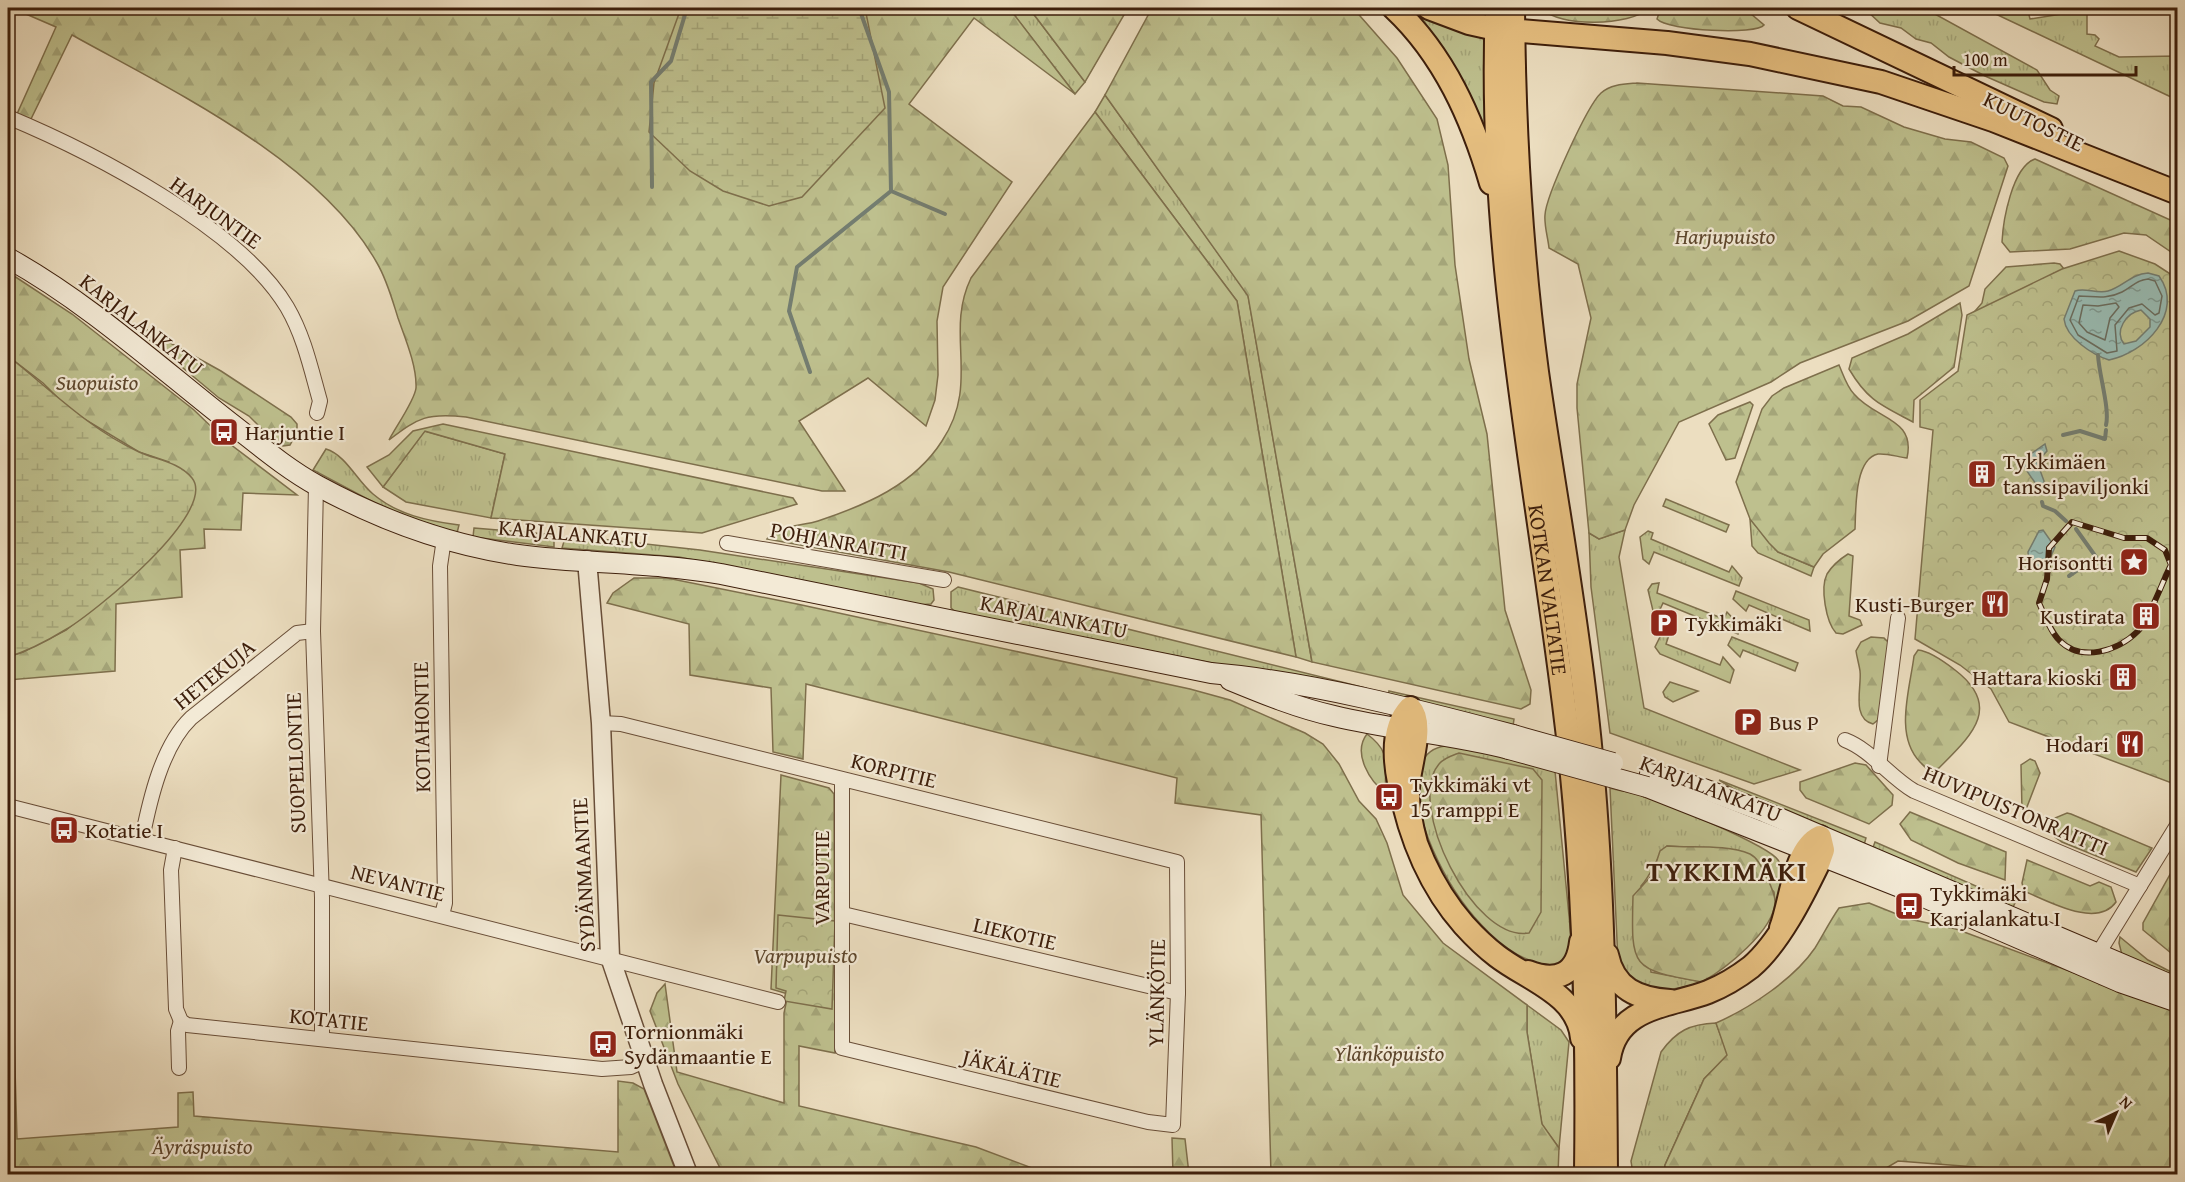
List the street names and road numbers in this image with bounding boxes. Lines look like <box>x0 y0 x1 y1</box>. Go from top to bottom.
street label: KUUTOSTIE <box>1978 83 2090 159</box>
street label: HARJUNTIE <box>163 168 269 256</box>
street label: KARJALANKATU <box>73 265 211 383</box>
street label: KOTKAN VALTATIE <box>1520 502 1576 677</box>
street label: KARJALANKATU <box>497 511 649 555</box>
street label: POHJANRAITTI <box>768 513 910 569</box>
street label: KARJALANKATU <box>977 586 1131 646</box>
street label: HETEKUJA <box>166 631 262 717</box>
street label: KOTIAHONTIE <box>404 661 438 793</box>
street label: SUOPELLONTIE <box>277 692 313 834</box>
street label: KORPITIE <box>848 744 940 796</box>
street label: KARJALANKATU <box>1635 746 1787 830</box>
street label: HUVIPUISTONRAITTI <box>1918 757 2114 863</box>
street label: SYDÄNMAANTIE <box>563 797 603 953</box>
street label: VARPUTIE <box>805 831 837 925</box>
street label: NEVANTIE <box>348 855 448 909</box>
street label: LIEKOTIE <box>970 908 1060 958</box>
street label: YLÄNKÖTIE <box>1139 939 1173 1047</box>
street label: KOTATIE <box>288 999 370 1039</box>
street label: JÄKÄLÄTIE <box>956 1040 1065 1096</box>

